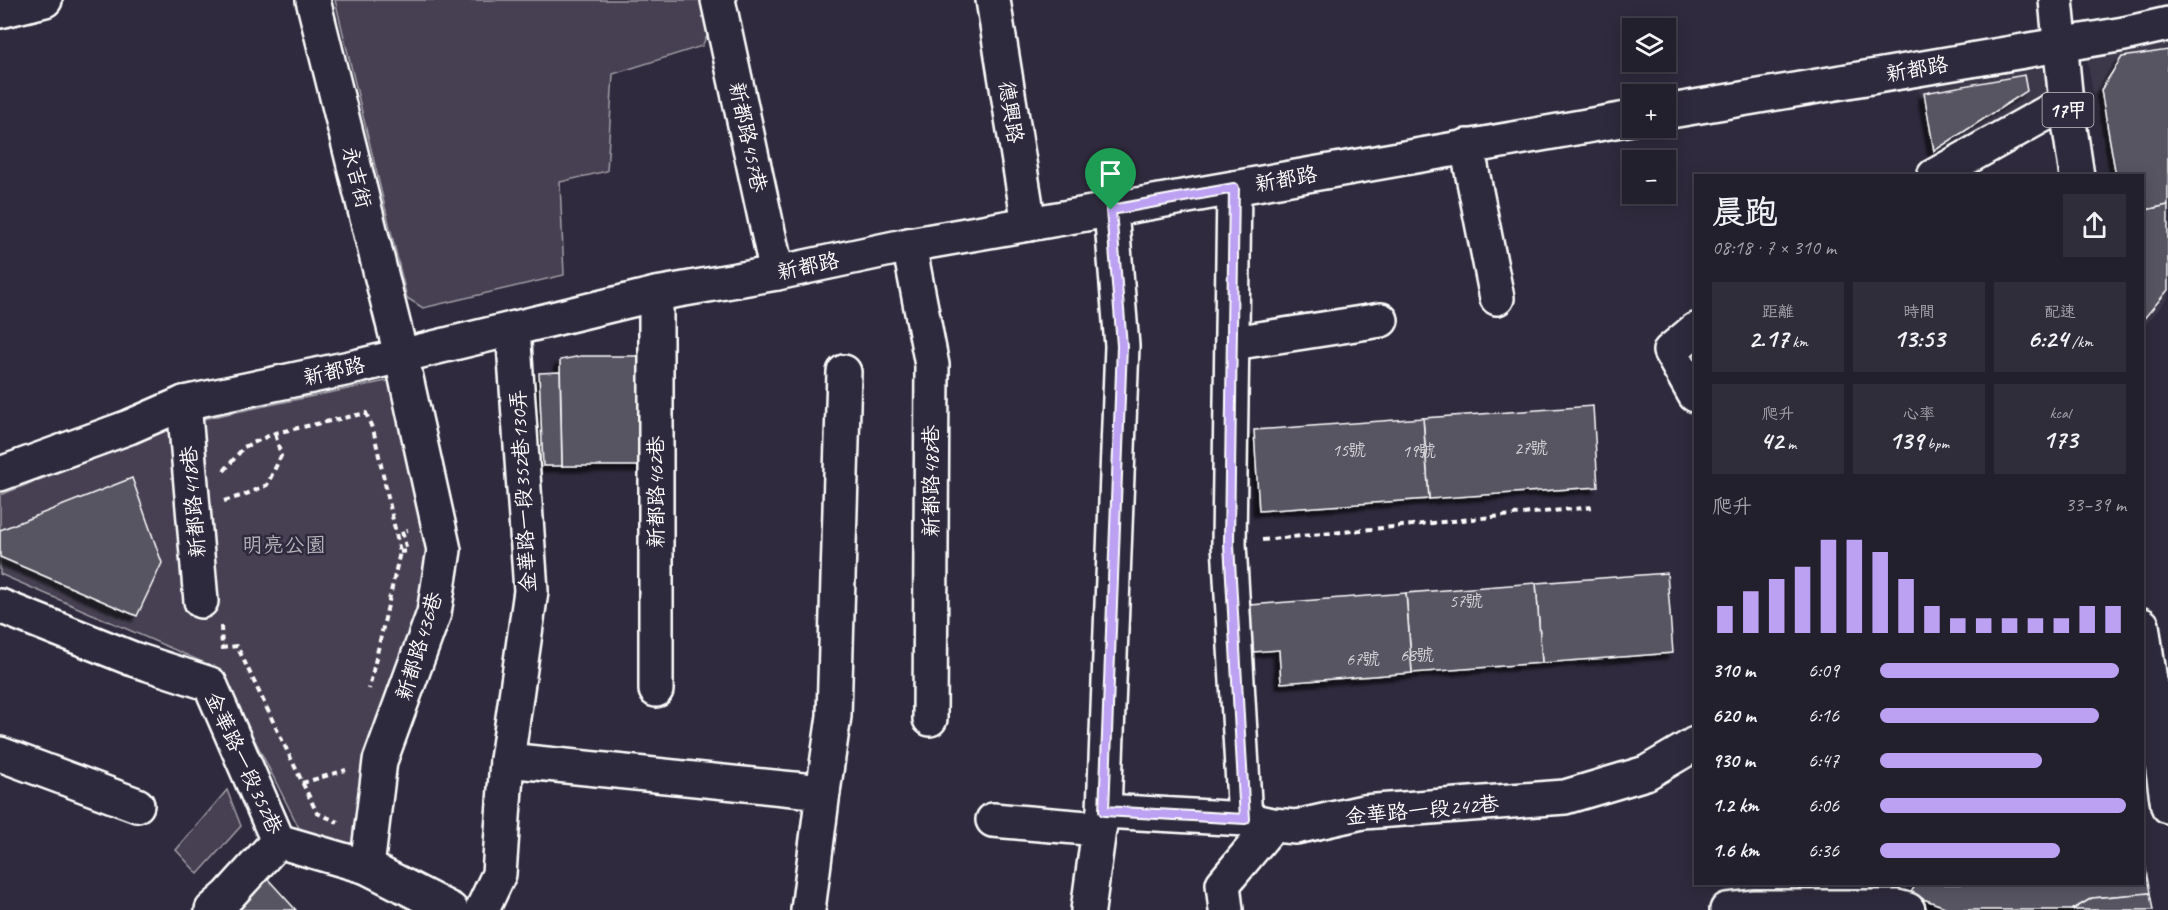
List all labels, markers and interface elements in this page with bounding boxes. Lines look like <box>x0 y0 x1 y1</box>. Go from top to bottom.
map controls <box>1622 18 1676 204</box>
button: layers <box>1622 18 1676 72</box>
street label: 新都路 <box>1884 51 1950 87</box>
street label: 新都路457巷 <box>724 79 772 195</box>
street label: 德興路 <box>993 79 1029 145</box>
button: + <box>1622 84 1676 138</box>
road number: 17甲 <box>2042 93 2094 127</box>
street label: 永吉街 <box>337 143 377 211</box>
pin <box>1085 148 1136 210</box>
button: − <box>1622 150 1676 204</box>
icon: arrive <box>1094 157 1127 190</box>
street label: 新都路 <box>1253 161 1319 197</box>
text: 晨跑 <box>1712 191 1778 233</box>
button: share <box>2063 194 2126 257</box>
text: 08:18 · 7 × 310 m <box>1712 235 1836 260</box>
street label: 新都路 <box>774 247 842 285</box>
text: 距離 <box>1762 302 1794 322</box>
text: 時間 <box>1903 302 1935 322</box>
text: 配速 <box>2044 302 2076 322</box>
text: 2.17 <box>1748 322 1788 355</box>
text: 13:53 <box>1893 322 1945 355</box>
text: 6:24 <box>2027 322 2068 355</box>
text: km <box>1788 332 1808 352</box>
text: /km <box>2068 332 2093 352</box>
street label: 新都路 <box>300 351 368 391</box>
street label: 金華路一段352巷130弄 <box>505 389 541 593</box>
text: kcal <box>2049 403 2071 423</box>
text: 爬升 <box>1762 404 1794 424</box>
text: 心率 <box>1903 404 1935 424</box>
text: 173 <box>2043 423 2078 456</box>
text: 42 <box>1760 424 1783 457</box>
text: 139 <box>1889 424 1923 457</box>
street label: 新都路488巷 <box>918 425 944 537</box>
text: m <box>1783 434 1796 454</box>
text: bpm <box>1923 434 1949 454</box>
street label: 新都路462巷 <box>643 436 669 548</box>
house number: 27號 <box>1514 437 1548 459</box>
house number: 15號 <box>1332 439 1366 461</box>
house number: 19號 <box>1402 440 1436 462</box>
street label: 新都路418巷 <box>175 445 211 559</box>
text: 33–39 m <box>2065 492 2126 517</box>
text: 爬升 <box>1712 494 1752 519</box>
park label: 明亮公園 <box>242 532 326 558</box>
street label: 新都路436巷 <box>390 588 448 704</box>
house number: 57號 <box>1449 590 1483 612</box>
house number: 63號 <box>1400 644 1434 666</box>
house number: 67號 <box>1346 648 1380 670</box>
text: 310 m <box>1712 658 1755 683</box>
text: 6:09 <box>1808 658 1839 683</box>
street label: 金華路一段352巷 <box>200 688 288 838</box>
text: 620 m <box>1712 703 1756 728</box>
text: 6:16 <box>1808 703 1839 728</box>
text: 930 m <box>1712 748 1755 773</box>
text: 6:47 <box>1808 748 1839 773</box>
street label: 金華路一段242巷 <box>1344 790 1500 830</box>
text: 1.2 km <box>1712 793 1759 818</box>
text: 6:06 <box>1808 793 1839 818</box>
text: 1.6 km <box>1712 838 1759 863</box>
text: 6:36 <box>1808 838 1839 863</box>

